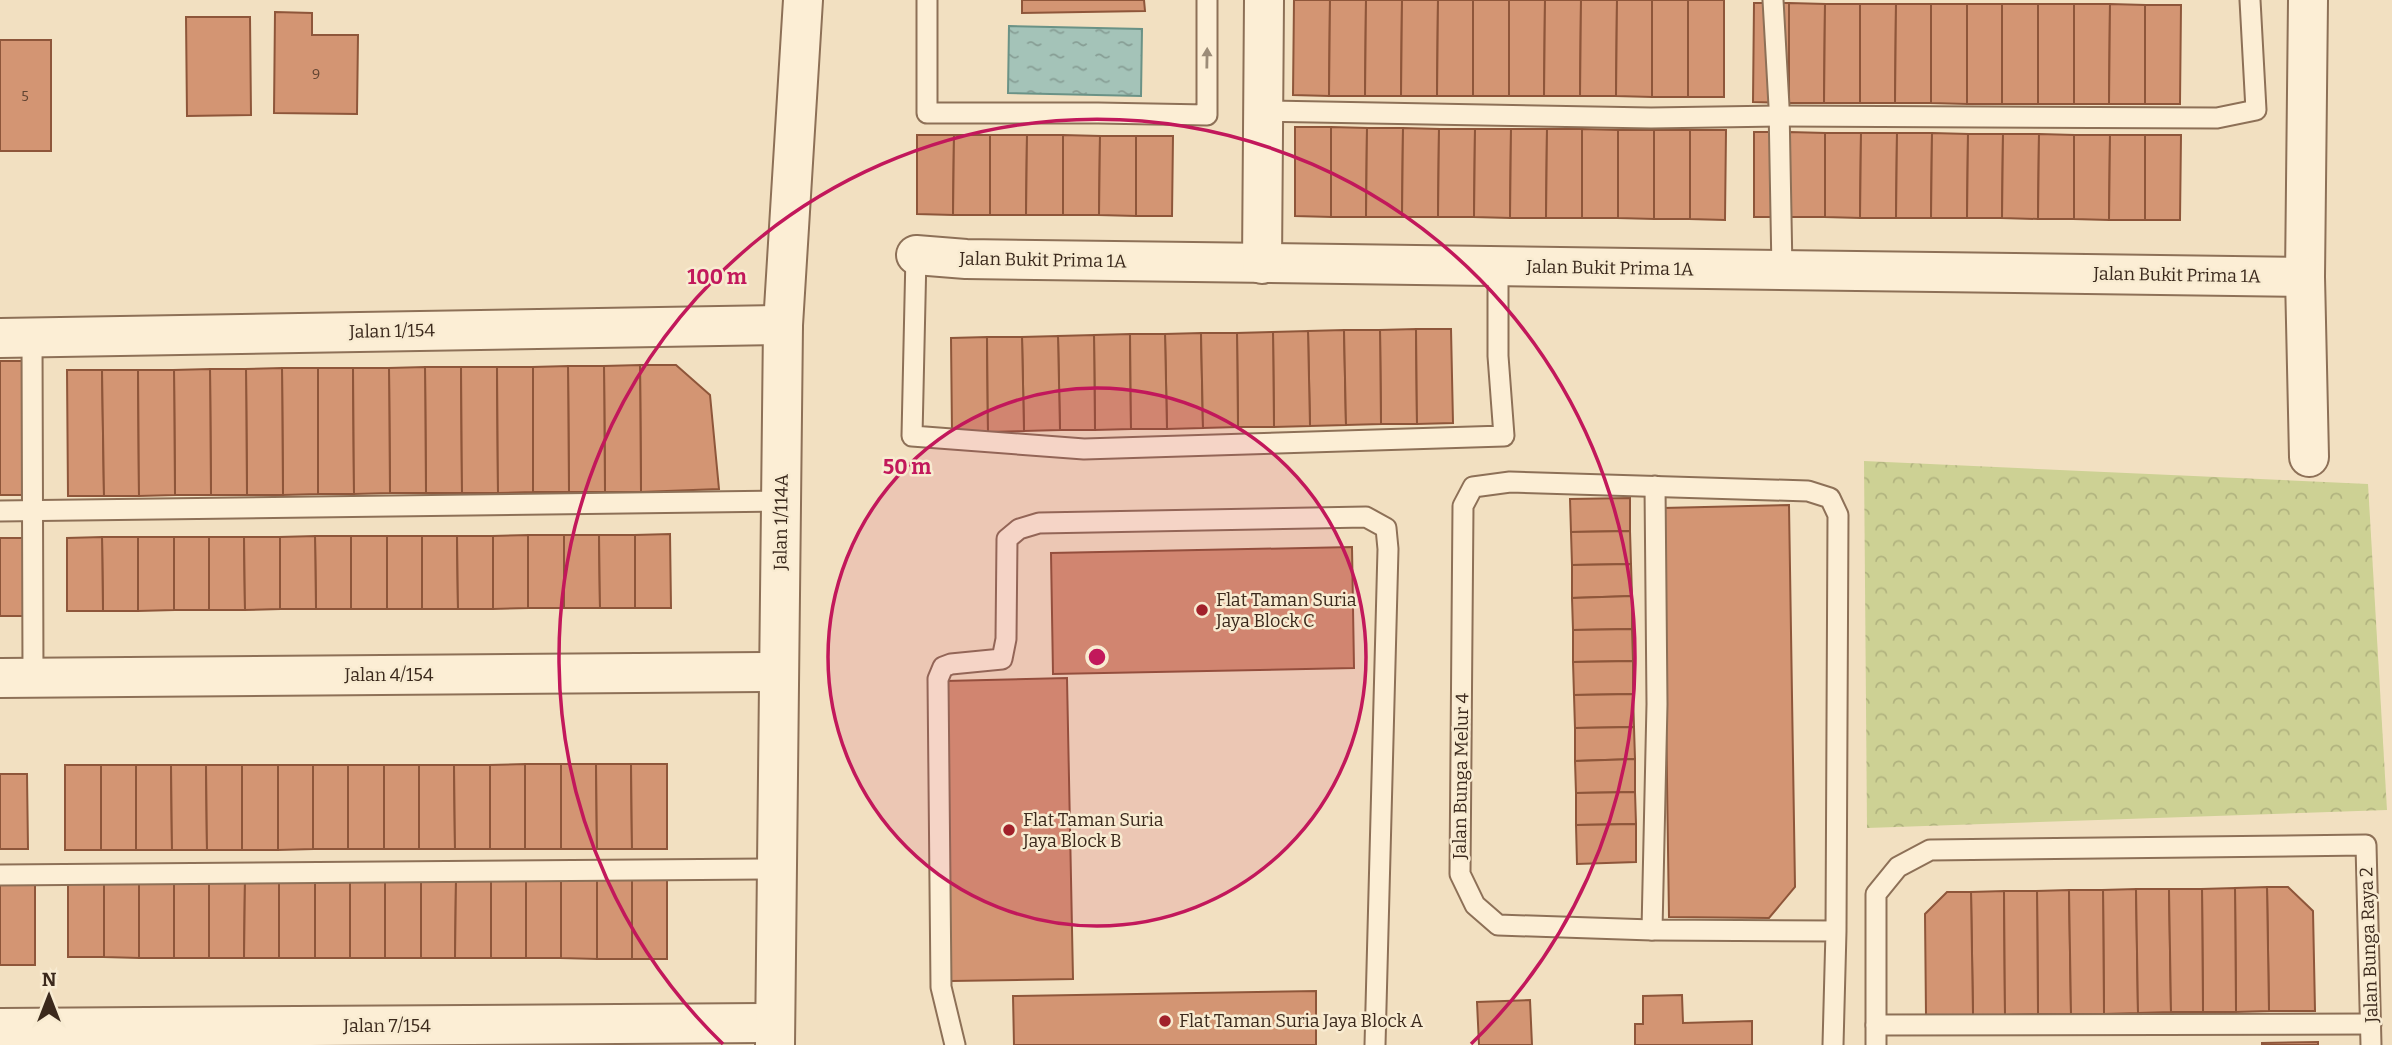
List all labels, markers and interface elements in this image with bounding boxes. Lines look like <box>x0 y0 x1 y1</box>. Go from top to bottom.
one-way arrow <box>1202 46 1213 68</box>
house number: 9 <box>312 66 320 83</box>
house number: 5 <box>21 88 29 105</box>
street label: Jalan Bukit Prima 1A <box>958 248 1127 272</box>
street label: Jalan Bukit Prima 1A <box>1525 256 1694 280</box>
street label: Jalan Bukit Prima 1A <box>2092 263 2261 287</box>
text: 100 m <box>687 264 747 290</box>
street label: Jalan 1/154 <box>348 319 436 343</box>
text: 50 m <box>883 454 931 480</box>
street label: Jalan 1/114A <box>769 474 793 571</box>
place label: Flat Taman Suria Jaya Block C <box>1215 589 1357 632</box>
marker: Flat Taman Suria Jaya Block C <box>1194 602 1210 618</box>
centre of rings <box>1085 645 1109 669</box>
street label: Jalan 4/154 <box>344 664 434 686</box>
street label: Jalan Bunga Melur 4 <box>1449 692 1473 860</box>
place label: Flat Taman Suria Jaya Block B <box>1022 809 1164 852</box>
marker: Flat Taman Suria Jaya Block B <box>1001 822 1017 838</box>
street label: Jalan Bunga Raya 2 <box>2355 867 2383 1024</box>
north arrow <box>14 961 84 1031</box>
text: N <box>42 968 57 991</box>
place label: Flat Taman Suria Jaya Block A <box>1179 1010 1423 1032</box>
marker: Flat Taman Suria Jaya Block A <box>1157 1013 1173 1029</box>
street label: Jalan 7/154 <box>342 1015 431 1037</box>

